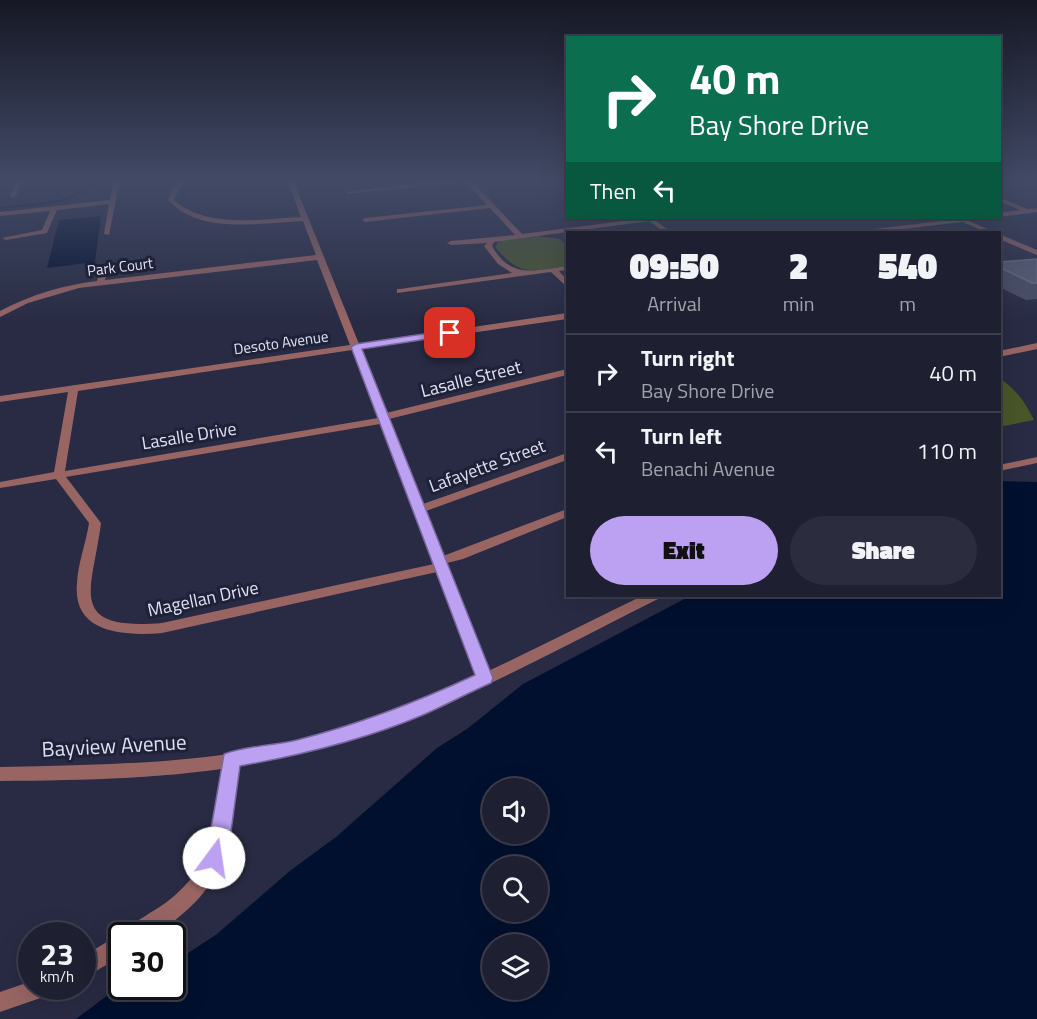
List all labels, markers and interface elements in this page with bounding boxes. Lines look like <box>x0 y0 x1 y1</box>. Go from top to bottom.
text: 40 m <box>689 46 781 110</box>
icon: right <box>590 60 668 138</box>
text: Bay Shore Drive <box>689 104 869 145</box>
text: Then <box>590 174 636 208</box>
icon: left <box>648 174 681 207</box>
text: 09:50 <box>630 238 719 293</box>
text: 2 <box>789 238 808 293</box>
text: 540 <box>878 238 937 293</box>
street label: Park Court <box>86 251 155 282</box>
text: Arrival <box>647 288 701 319</box>
text: min <box>783 288 814 319</box>
text: m <box>899 288 916 319</box>
pin <box>424 307 475 358</box>
icon: arrive <box>433 316 466 349</box>
street label: Desoto Avenue <box>232 324 330 361</box>
text: Turn right <box>641 341 735 375</box>
street label: Lasalle Street <box>418 353 525 404</box>
text: 40 m <box>929 356 977 390</box>
icon: right <box>590 357 623 390</box>
text: Bay Shore Drive <box>641 375 774 406</box>
street label: Lasalle Drive <box>140 415 238 456</box>
text: Turn left <box>641 419 722 453</box>
street label: Lafayette Street <box>425 432 549 499</box>
text: 110 m <box>917 434 977 468</box>
icon: left <box>590 435 623 468</box>
text: Benachi Avenue <box>641 453 775 484</box>
button: Exit <box>590 516 778 585</box>
button: Share <box>790 516 977 585</box>
street label: Magellan Drive <box>145 574 261 623</box>
street label: Bayview Avenue <box>41 725 187 765</box>
map controls <box>482 778 548 1000</box>
button: sound <box>482 778 548 844</box>
position arrow <box>182 826 246 890</box>
button: search <box>482 856 548 922</box>
speed limit sign: 30 <box>108 922 186 1000</box>
text: 23 <box>40 931 74 977</box>
button: layers <box>482 934 548 1000</box>
text: km/h <box>40 965 74 988</box>

